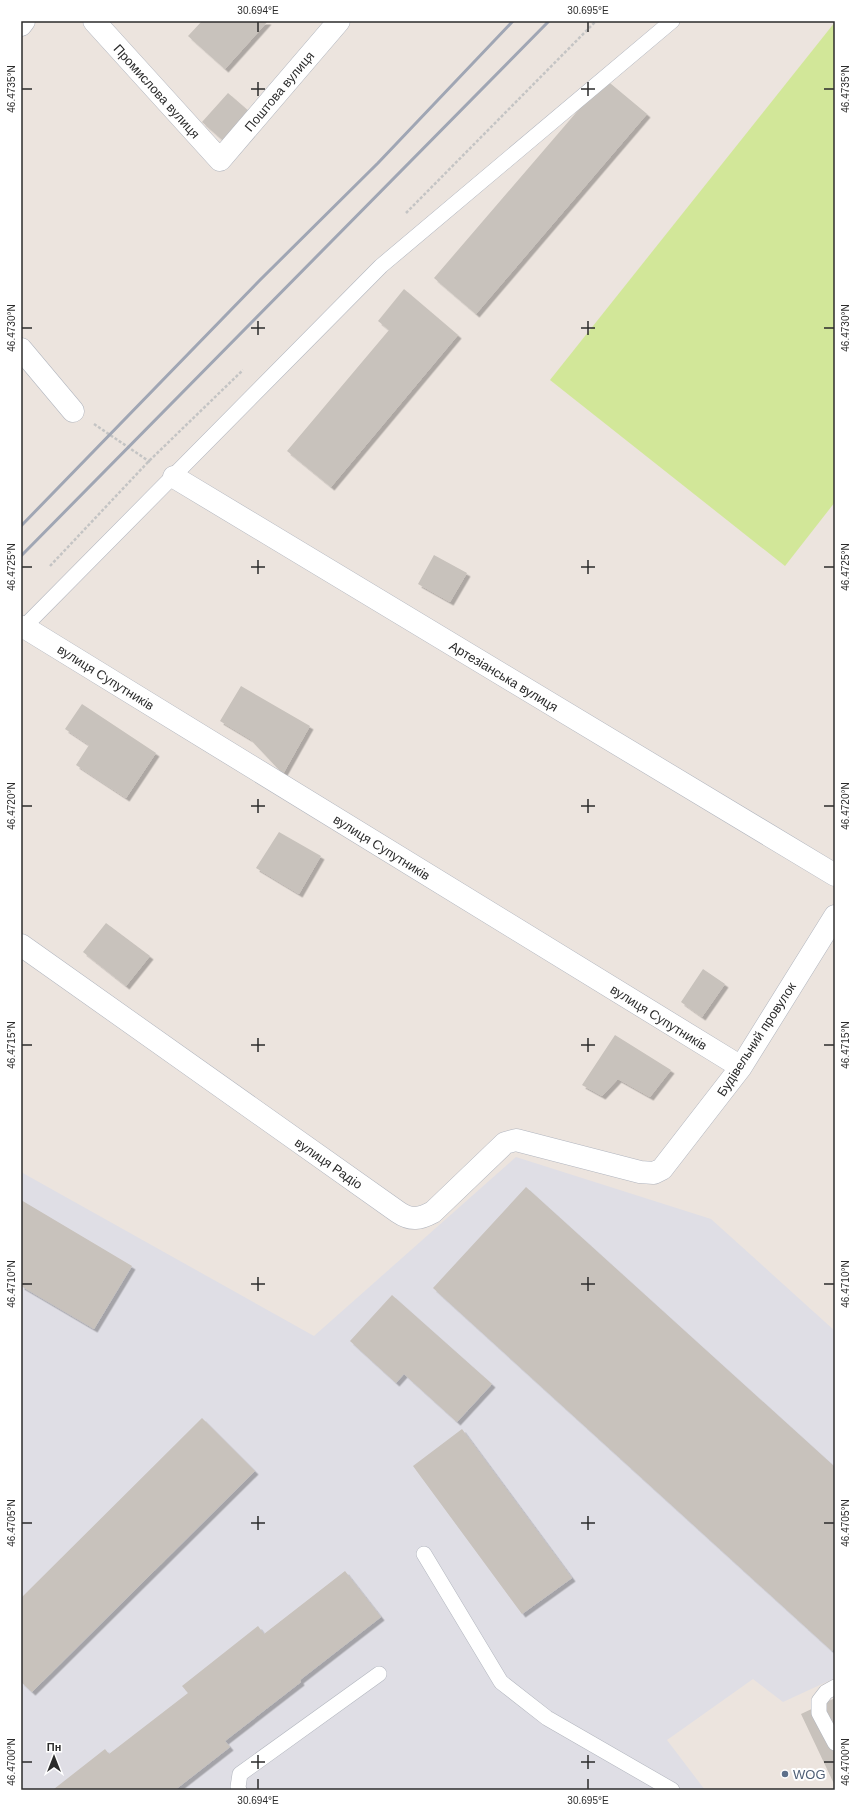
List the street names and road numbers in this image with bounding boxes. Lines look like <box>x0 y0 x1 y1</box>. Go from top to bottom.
street label: Промислова вулиця <box>110 41 203 141</box>
street label: Поштова вулиця <box>242 48 317 134</box>
street label: Артезіанська вулиця <box>447 638 561 715</box>
street label: вулиця Супутників <box>55 642 157 713</box>
street label: вулиця Супутників <box>331 812 433 883</box>
street label: Будівельний провулок <box>714 979 799 1099</box>
street label: вулиця Супутників <box>608 982 710 1053</box>
street label: вулиця Радіо <box>292 1135 365 1192</box>

